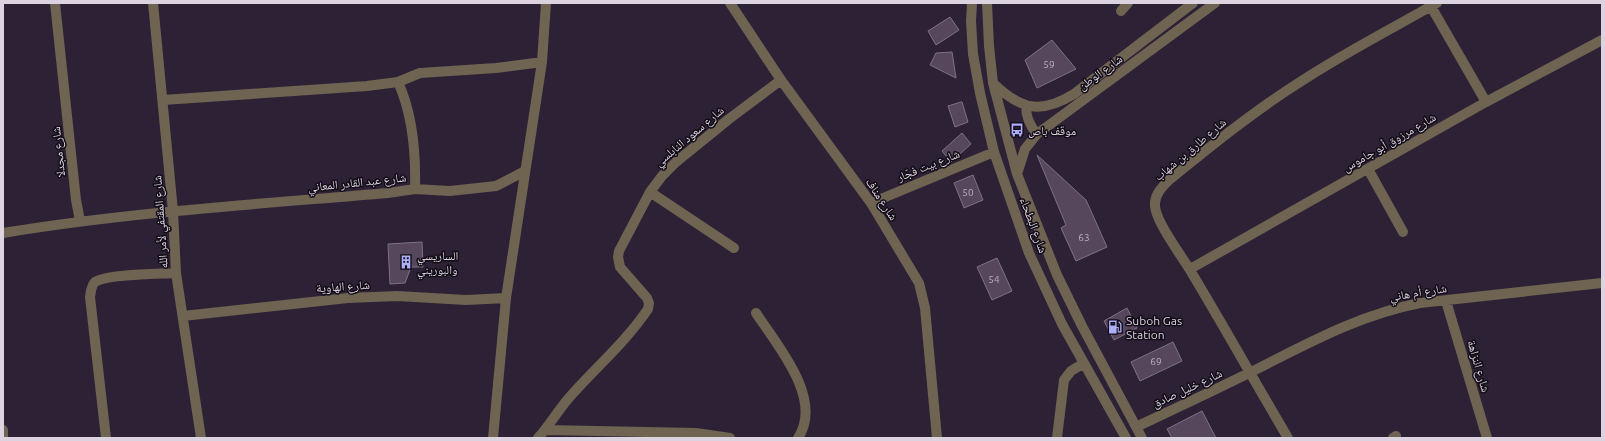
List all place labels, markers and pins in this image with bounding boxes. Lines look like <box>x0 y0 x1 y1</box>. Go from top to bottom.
bus stop icon: موقف باص <box>1009 122 1025 138</box>
place label: موقف باص <box>1028 124 1076 138</box>
place label: الساريسي والبوريني <box>417 249 458 280</box>
building icon: الساريسي والبوريني <box>398 254 414 270</box>
place label: Suboh Gas Station <box>1126 314 1182 341</box>
fuel station icon: Suboh Gas Station <box>1107 319 1123 335</box>

